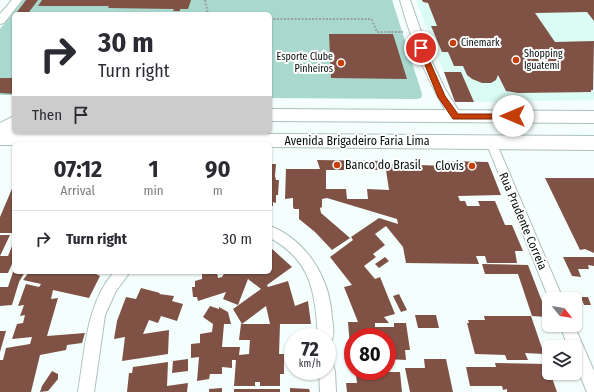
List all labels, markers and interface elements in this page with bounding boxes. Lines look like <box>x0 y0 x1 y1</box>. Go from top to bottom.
text: 30 m <box>98 26 154 59</box>
icon: right <box>32 28 84 80</box>
pin <box>404 31 438 65</box>
icon: arrive <box>410 37 432 59</box>
place label: Cinemark <box>461 37 500 49</box>
marker: Cinemark <box>448 38 458 48</box>
place label: Shopping Iguatemi <box>524 48 563 72</box>
place label: Esporte Clube Pinheiros <box>277 51 333 75</box>
marker: Shopping Iguatemi <box>511 55 521 65</box>
marker: Esporte Clube Pinheiros <box>336 58 346 68</box>
text: Turn right <box>98 60 170 82</box>
position arrow <box>492 95 534 137</box>
icon: arrive <box>70 104 92 126</box>
text: Then <box>32 106 62 124</box>
street label: Avenida Brigadeiro Faria Lima <box>284 134 430 148</box>
text: 07:12 <box>53 155 102 183</box>
text: 1 <box>149 155 159 183</box>
text: 90 <box>205 155 231 183</box>
place label: Banco do Brasil <box>345 158 421 172</box>
place label: Clovis <box>435 159 464 173</box>
marker: Banco do Brasil <box>332 160 342 170</box>
marker: Clovis <box>467 161 477 171</box>
street label: Rua Prudente Correia <box>496 170 550 272</box>
text: Arrival <box>61 183 95 198</box>
text: min <box>144 183 164 198</box>
text: m <box>213 183 223 198</box>
icon: right <box>32 228 54 250</box>
text: Turn right <box>66 230 127 248</box>
text: 30 m <box>222 230 252 248</box>
north arrow <box>542 292 582 332</box>
map controls <box>542 292 582 380</box>
speed limit sign: 80 <box>344 328 396 380</box>
text: 72 <box>301 337 319 361</box>
button: layers <box>542 340 582 380</box>
text: km/h <box>299 358 321 370</box>

